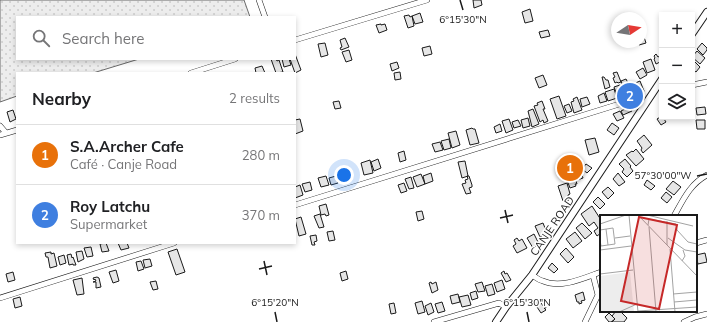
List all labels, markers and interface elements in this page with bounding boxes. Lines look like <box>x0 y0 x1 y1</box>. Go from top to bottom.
north arrow <box>611 12 647 48</box>
map controls <box>659 12 695 120</box>
button: + <box>659 12 695 48</box>
text: 6°15'30"N <box>439 13 487 26</box>
search box <box>16 16 296 60</box>
icon: search <box>30 27 52 49</box>
text: Search here <box>62 29 144 48</box>
button: − <box>659 48 695 84</box>
pin: 2 <box>617 81 643 111</box>
button: layers <box>659 84 695 120</box>
text: Nearby <box>32 88 91 109</box>
text: 2 results <box>229 90 280 106</box>
text: S.A.Archer Cafe <box>70 137 184 156</box>
text: 1 <box>41 147 49 163</box>
text: 280 m <box>242 147 280 163</box>
pin: 1 <box>557 153 583 183</box>
text: Café · Canje Road <box>70 156 177 172</box>
your location <box>334 165 354 185</box>
text: 57°30'00"W <box>635 169 691 182</box>
street label: CANJE ROAD <box>527 194 577 258</box>
text: Roy Latchu <box>70 197 150 216</box>
text: 2 <box>41 207 49 223</box>
text: 370 m <box>242 207 280 223</box>
inset map <box>600 215 697 312</box>
text: Supermarket <box>70 216 147 232</box>
text: 6°15'20"N <box>251 296 299 309</box>
text: 6°15'30"N <box>503 296 551 309</box>

